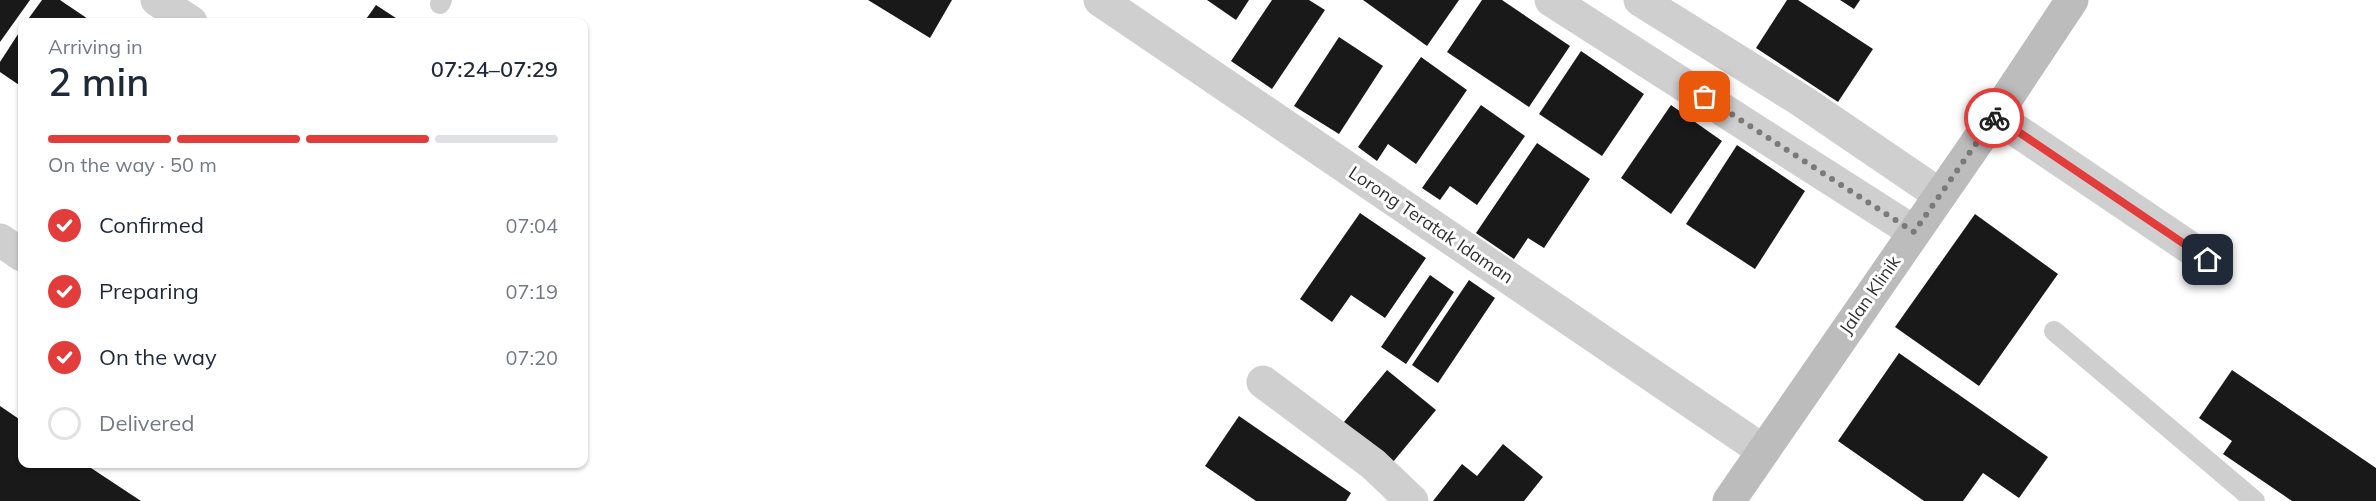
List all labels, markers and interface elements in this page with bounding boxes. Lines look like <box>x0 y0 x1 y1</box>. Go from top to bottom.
text: Arriving in <box>48 34 143 59</box>
text: 07:24–07:29 <box>431 55 558 83</box>
text: 2 min <box>48 57 149 106</box>
pin <box>1679 71 1730 122</box>
icon: bag <box>1688 80 1721 113</box>
courier <box>1964 88 2024 148</box>
icon: bike <box>1978 102 2011 135</box>
text: On the way · 50 m <box>48 152 217 177</box>
street label: Lorong Teratak Idaman <box>1345 161 1518 288</box>
icon: check <box>48 209 81 242</box>
text: Confirmed <box>99 211 204 239</box>
text: 07:04 <box>505 213 558 238</box>
pin <box>2182 234 2233 285</box>
icon: home <box>2191 243 2224 276</box>
street label: Jalan Klinik <box>1834 250 1906 339</box>
icon: check <box>48 275 81 308</box>
text: Preparing <box>99 277 199 305</box>
text: 07:19 <box>505 279 558 304</box>
icon: check <box>48 341 81 374</box>
text: On the way <box>99 343 217 371</box>
text: 07:20 <box>505 345 558 370</box>
text: Delivered <box>99 409 194 437</box>

